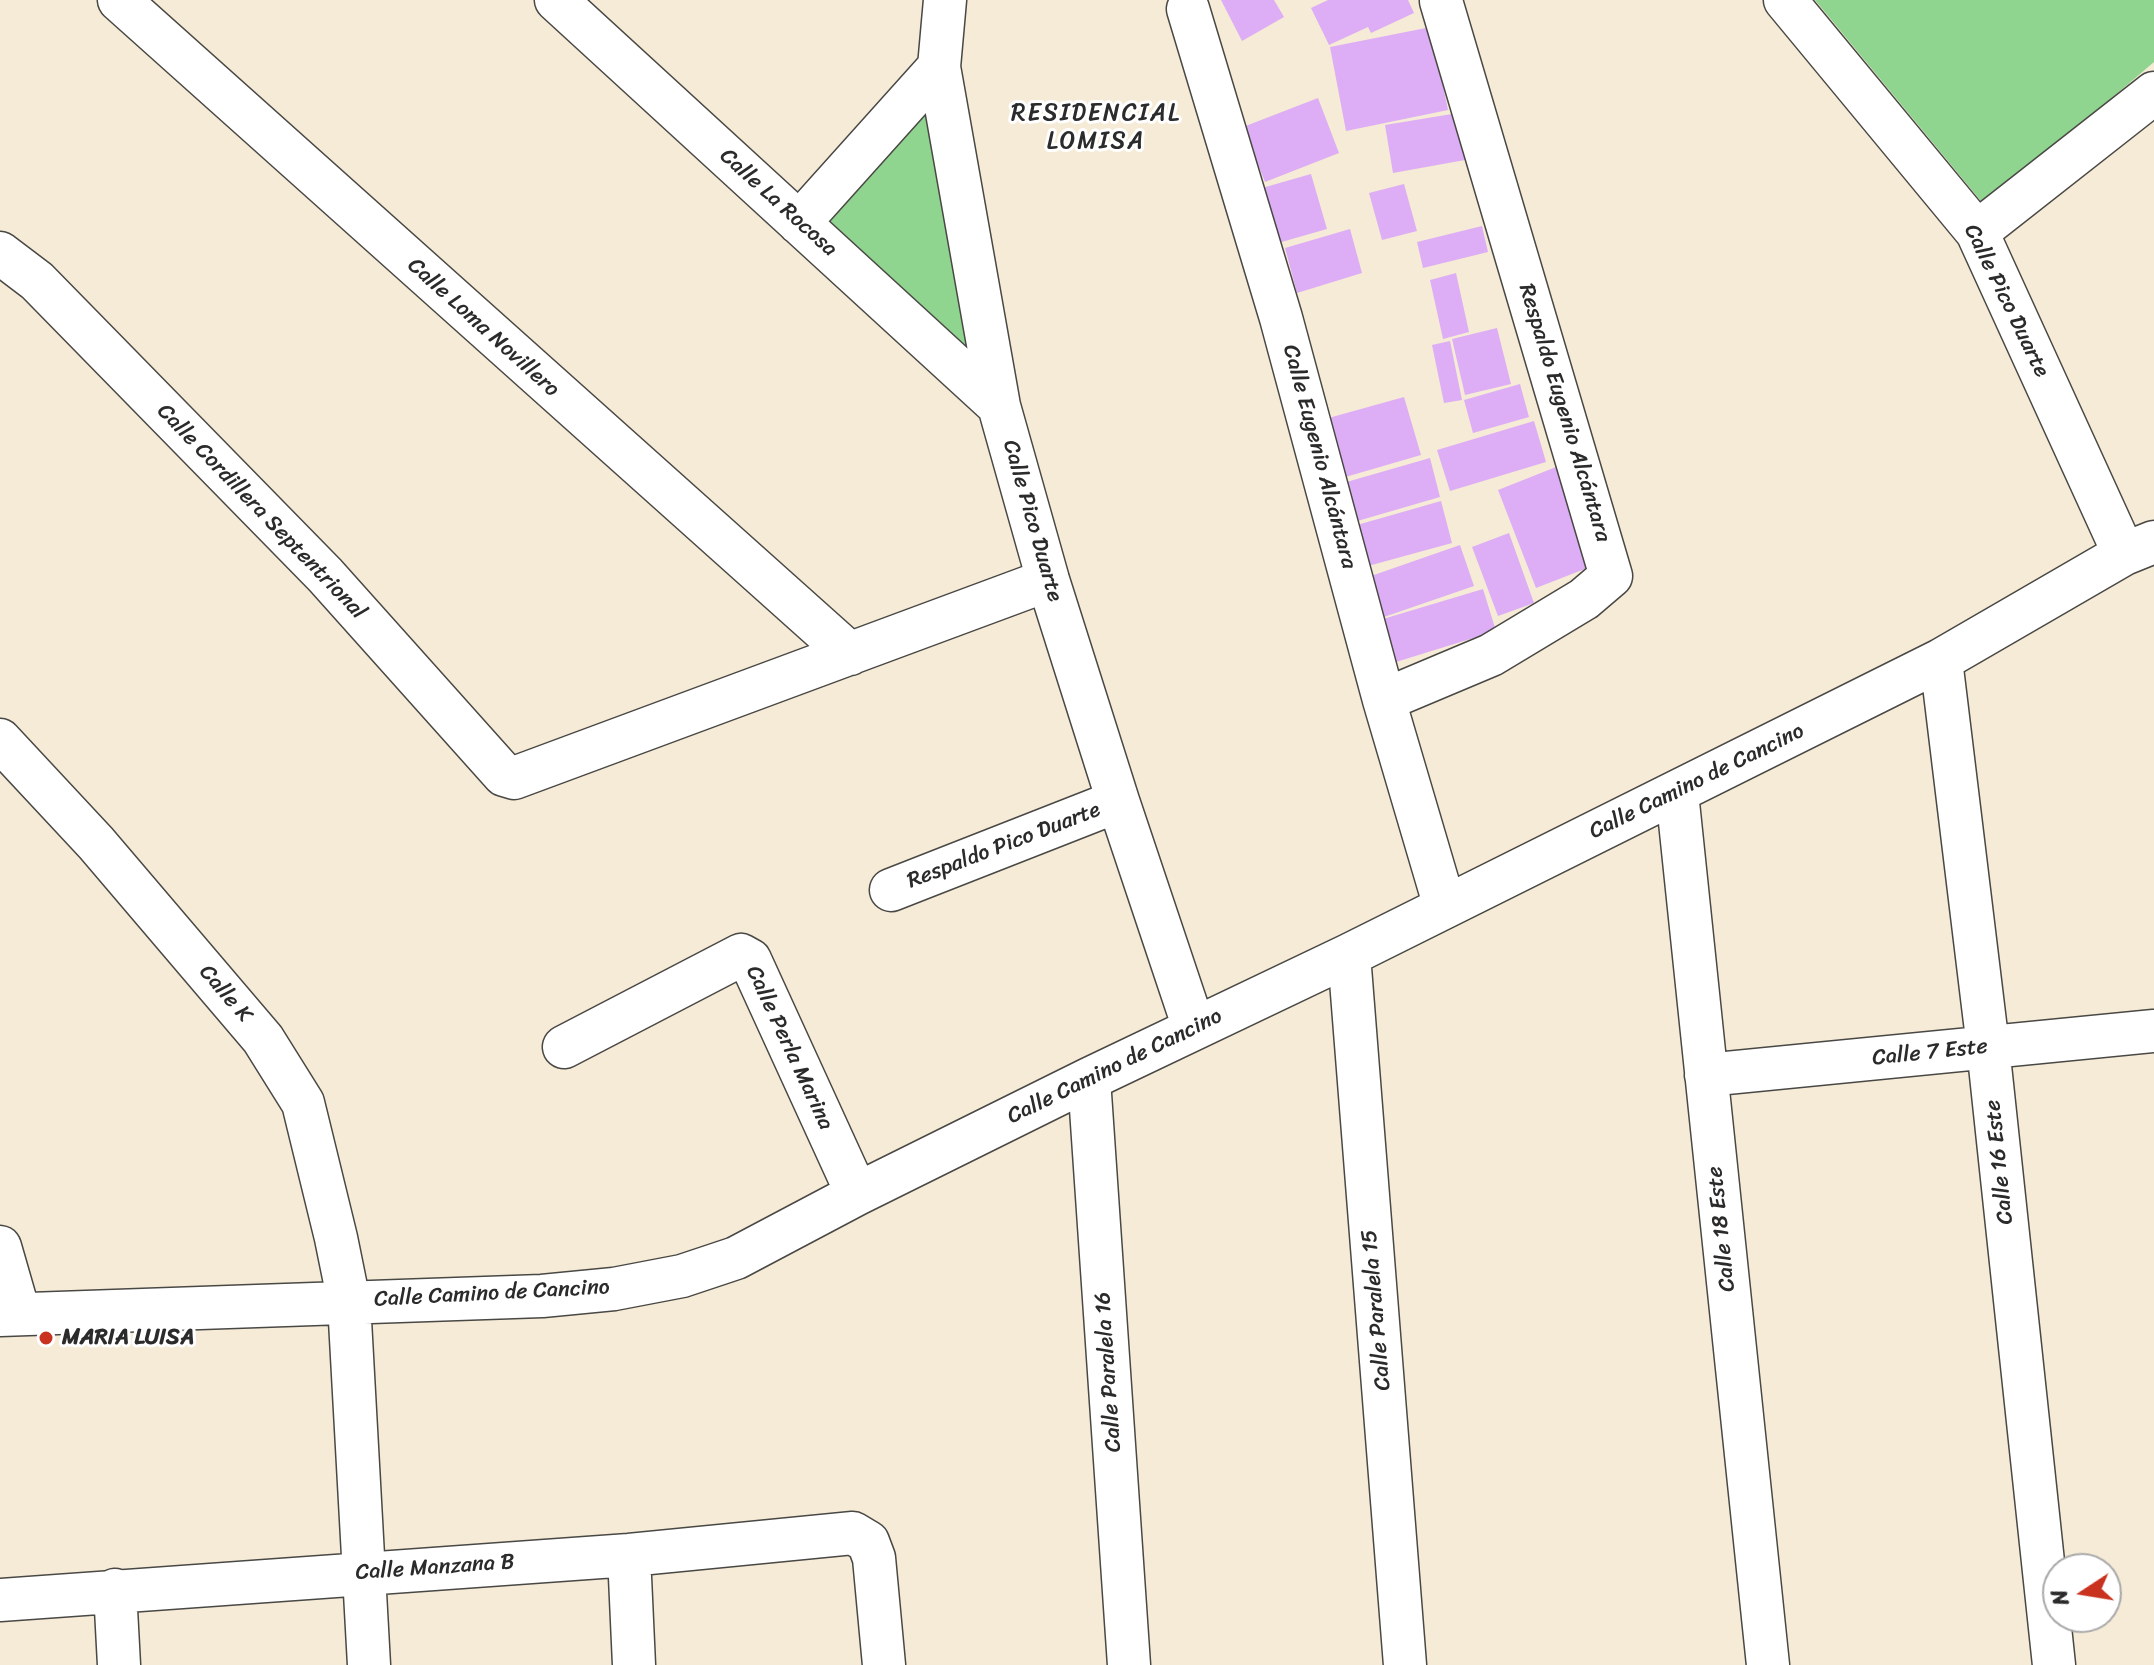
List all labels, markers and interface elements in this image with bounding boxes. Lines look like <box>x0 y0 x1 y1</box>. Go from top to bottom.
district label: RESIDENCIAL LOMISA <box>1012 100 1180 156</box>
street label: Calle La Rocosa <box>714 143 842 263</box>
street label: Calle Pico Duarte <box>1958 220 2054 382</box>
street label: Calle Loma Novillero <box>402 253 564 403</box>
street label: Respaldo Eugenio Alcántara <box>1512 281 1616 545</box>
street label: Calle Eugenio Alcántara <box>1276 342 1362 572</box>
street label: Calle Cordillera Septentrional <box>151 399 371 625</box>
street label: Calle Pico Duarte <box>996 437 1068 605</box>
street label: Calle Camino de Cancino <box>1585 718 1809 846</box>
street label: Respaldo Pico Duarte <box>904 797 1104 895</box>
street label: Calle K <box>193 960 257 1028</box>
street label: Calle Perla Marina <box>739 962 839 1134</box>
street label: Calle Camino de Cancino <box>1003 1003 1227 1131</box>
street label: Calle 7 Este <box>1871 1034 1989 1072</box>
street label: Calle 16 Este <box>1980 1098 2020 1226</box>
street label: Calle 18 Este <box>1702 1165 1742 1293</box>
street label: Calle Paralela 15 <box>1357 1228 1397 1392</box>
street label: Calle Camino de Cancino <box>374 1275 610 1313</box>
street label: Calle Paralela 16 <box>1090 1291 1128 1453</box>
place label: MARIA LUISA <box>62 1325 194 1351</box>
marker: MARIA LUISA <box>37 1329 55 1347</box>
street label: Calle Manzana B <box>355 1549 515 1587</box>
north arrow <box>2042 1553 2122 1633</box>
text: N <box>2039 1586 2081 1609</box>

